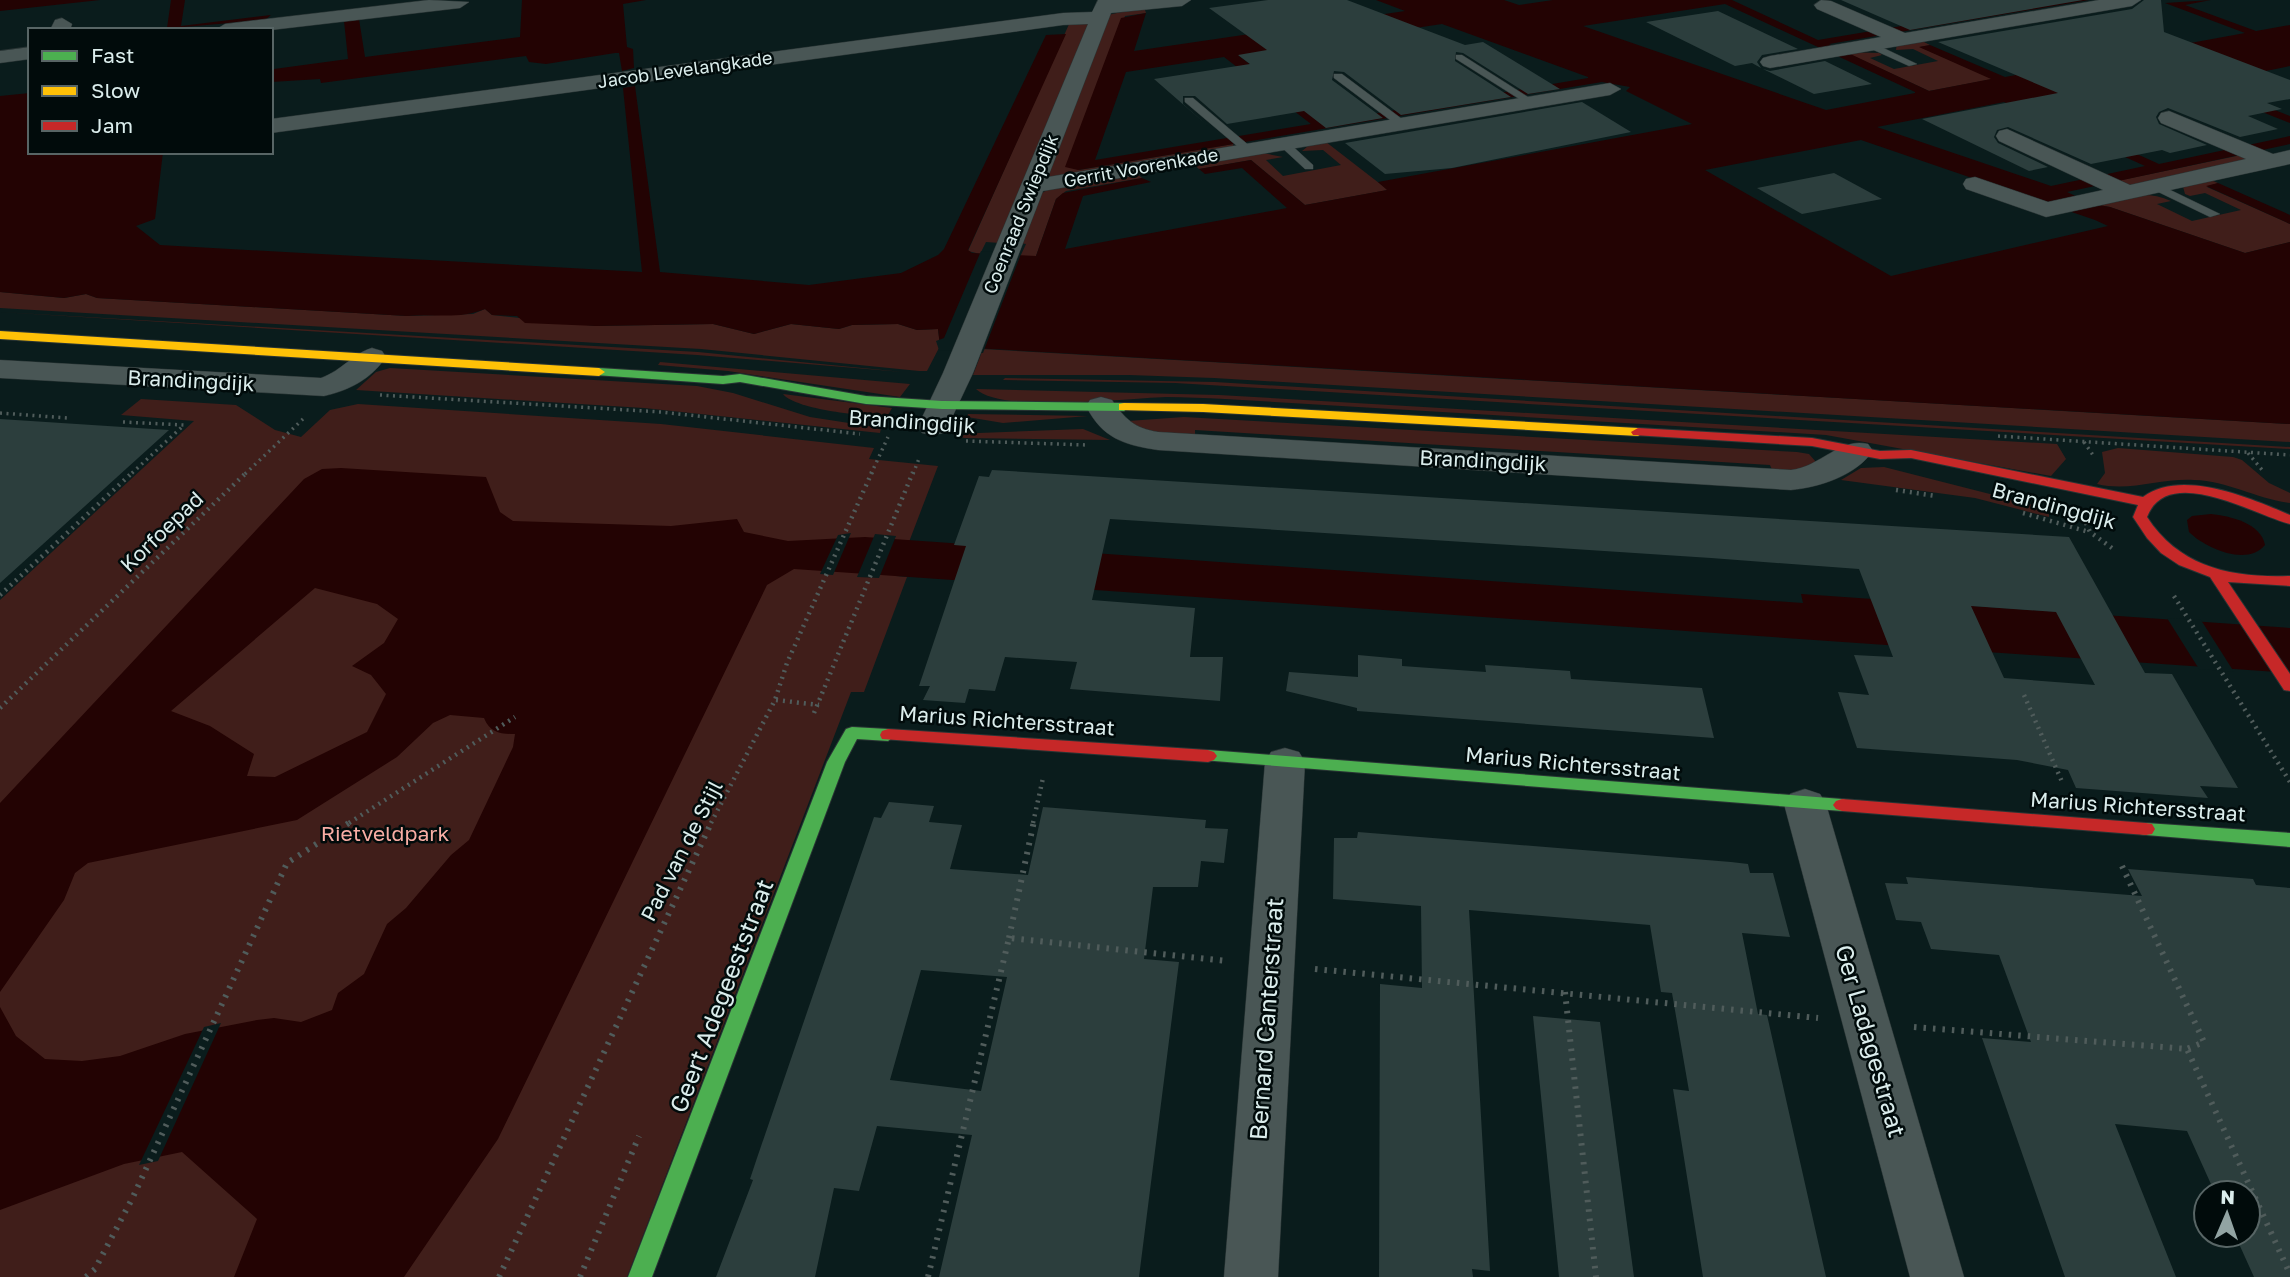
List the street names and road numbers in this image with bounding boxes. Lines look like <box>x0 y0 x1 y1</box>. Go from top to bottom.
street label: Jacob Levelangkade <box>596 46 774 92</box>
street label: Coenraad Swiepdijk <box>978 130 1062 297</box>
street label: Gerrit Voorenkade <box>1062 143 1220 191</box>
street label: Brandingdijk <box>127 364 255 396</box>
street label: Brandingdijk <box>848 404 977 438</box>
street label: Brandingdijk <box>1419 444 1547 476</box>
street label: Brandingdijk <box>1989 476 2119 534</box>
street label: Korfoepad <box>114 485 208 577</box>
street label: Marius Richtersstraat <box>898 699 1116 741</box>
street label: Marius Richtersstraat <box>1464 741 1682 785</box>
street label: Pad van de Stijl <box>634 776 728 925</box>
street label: Marius Richtersstraat <box>2029 785 2247 827</box>
street label: Geert Adegeeststraat <box>663 875 778 1116</box>
street label: Bernard Canterstraat <box>1243 897 1288 1141</box>
street label: Ger Ladagestraat <box>1830 941 1913 1140</box>

